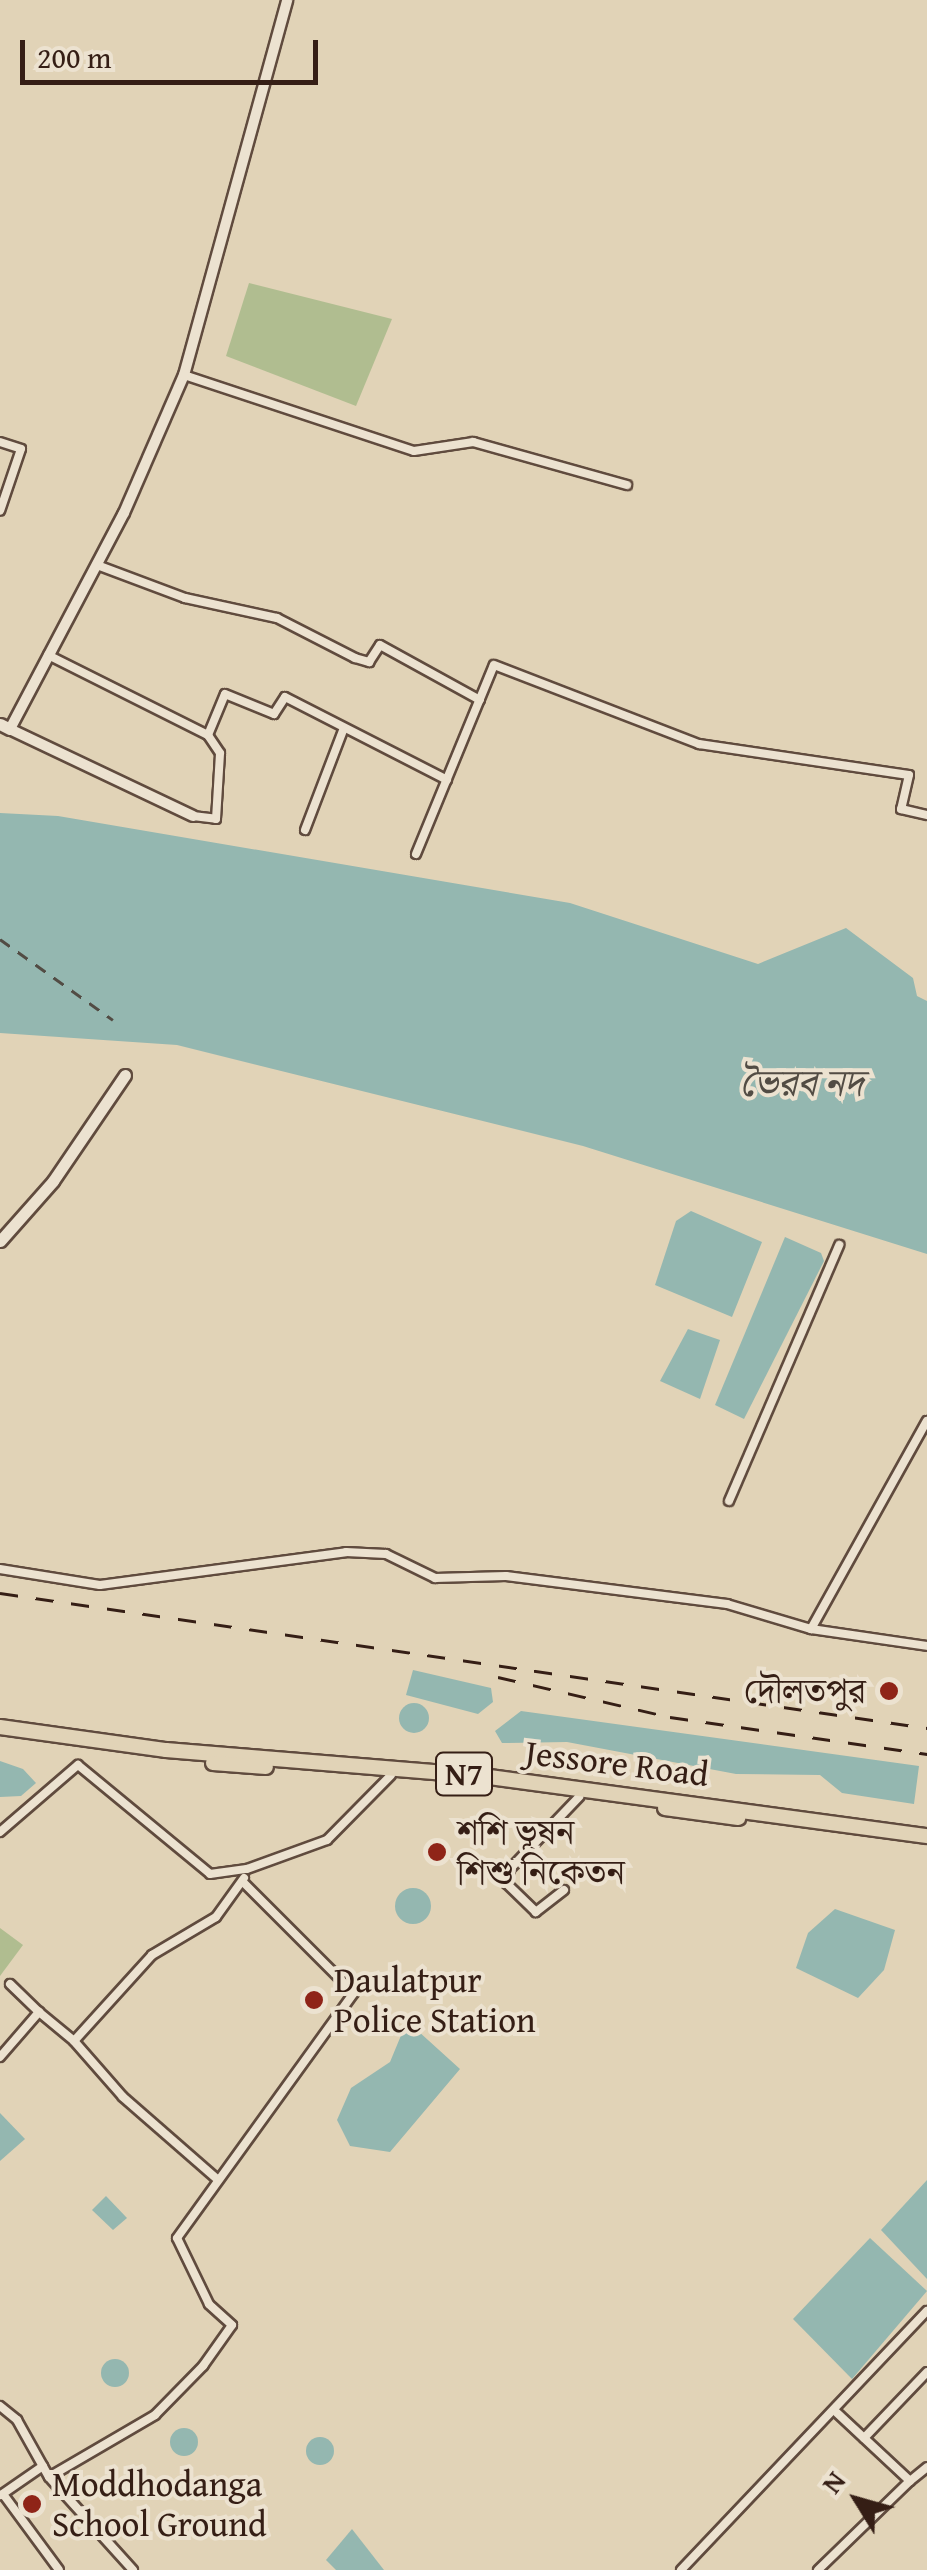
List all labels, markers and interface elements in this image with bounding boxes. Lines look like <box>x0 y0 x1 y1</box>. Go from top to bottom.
scale bar <box>25 20 322 82</box>
text: 200 m <box>37 35 111 79</box>
water label: ভৈরব নদ <box>739 1060 863 1106</box>
place label: দৌলতপুর <box>744 1670 866 1712</box>
marker: দৌলতপুর <box>876 1678 902 1704</box>
street label: Jessore Road <box>523 1731 711 1795</box>
road number: N7 <box>434 1747 494 1801</box>
place label: শশি ভূষন শিশু নিকেতন <box>457 1811 625 1893</box>
marker: শশি ভূষন শিশু নিকেতন <box>426 1841 448 1863</box>
place label: Daulatpur Police Station <box>334 1959 536 2041</box>
marker: Daulatpur Police Station <box>303 1989 325 2011</box>
north arrow <box>807 2450 907 2550</box>
text: N <box>811 2462 855 2501</box>
place label: Moddhodanga School Ground <box>52 2463 267 2545</box>
marker: Moddhodanga School Ground <box>21 2493 43 2515</box>

